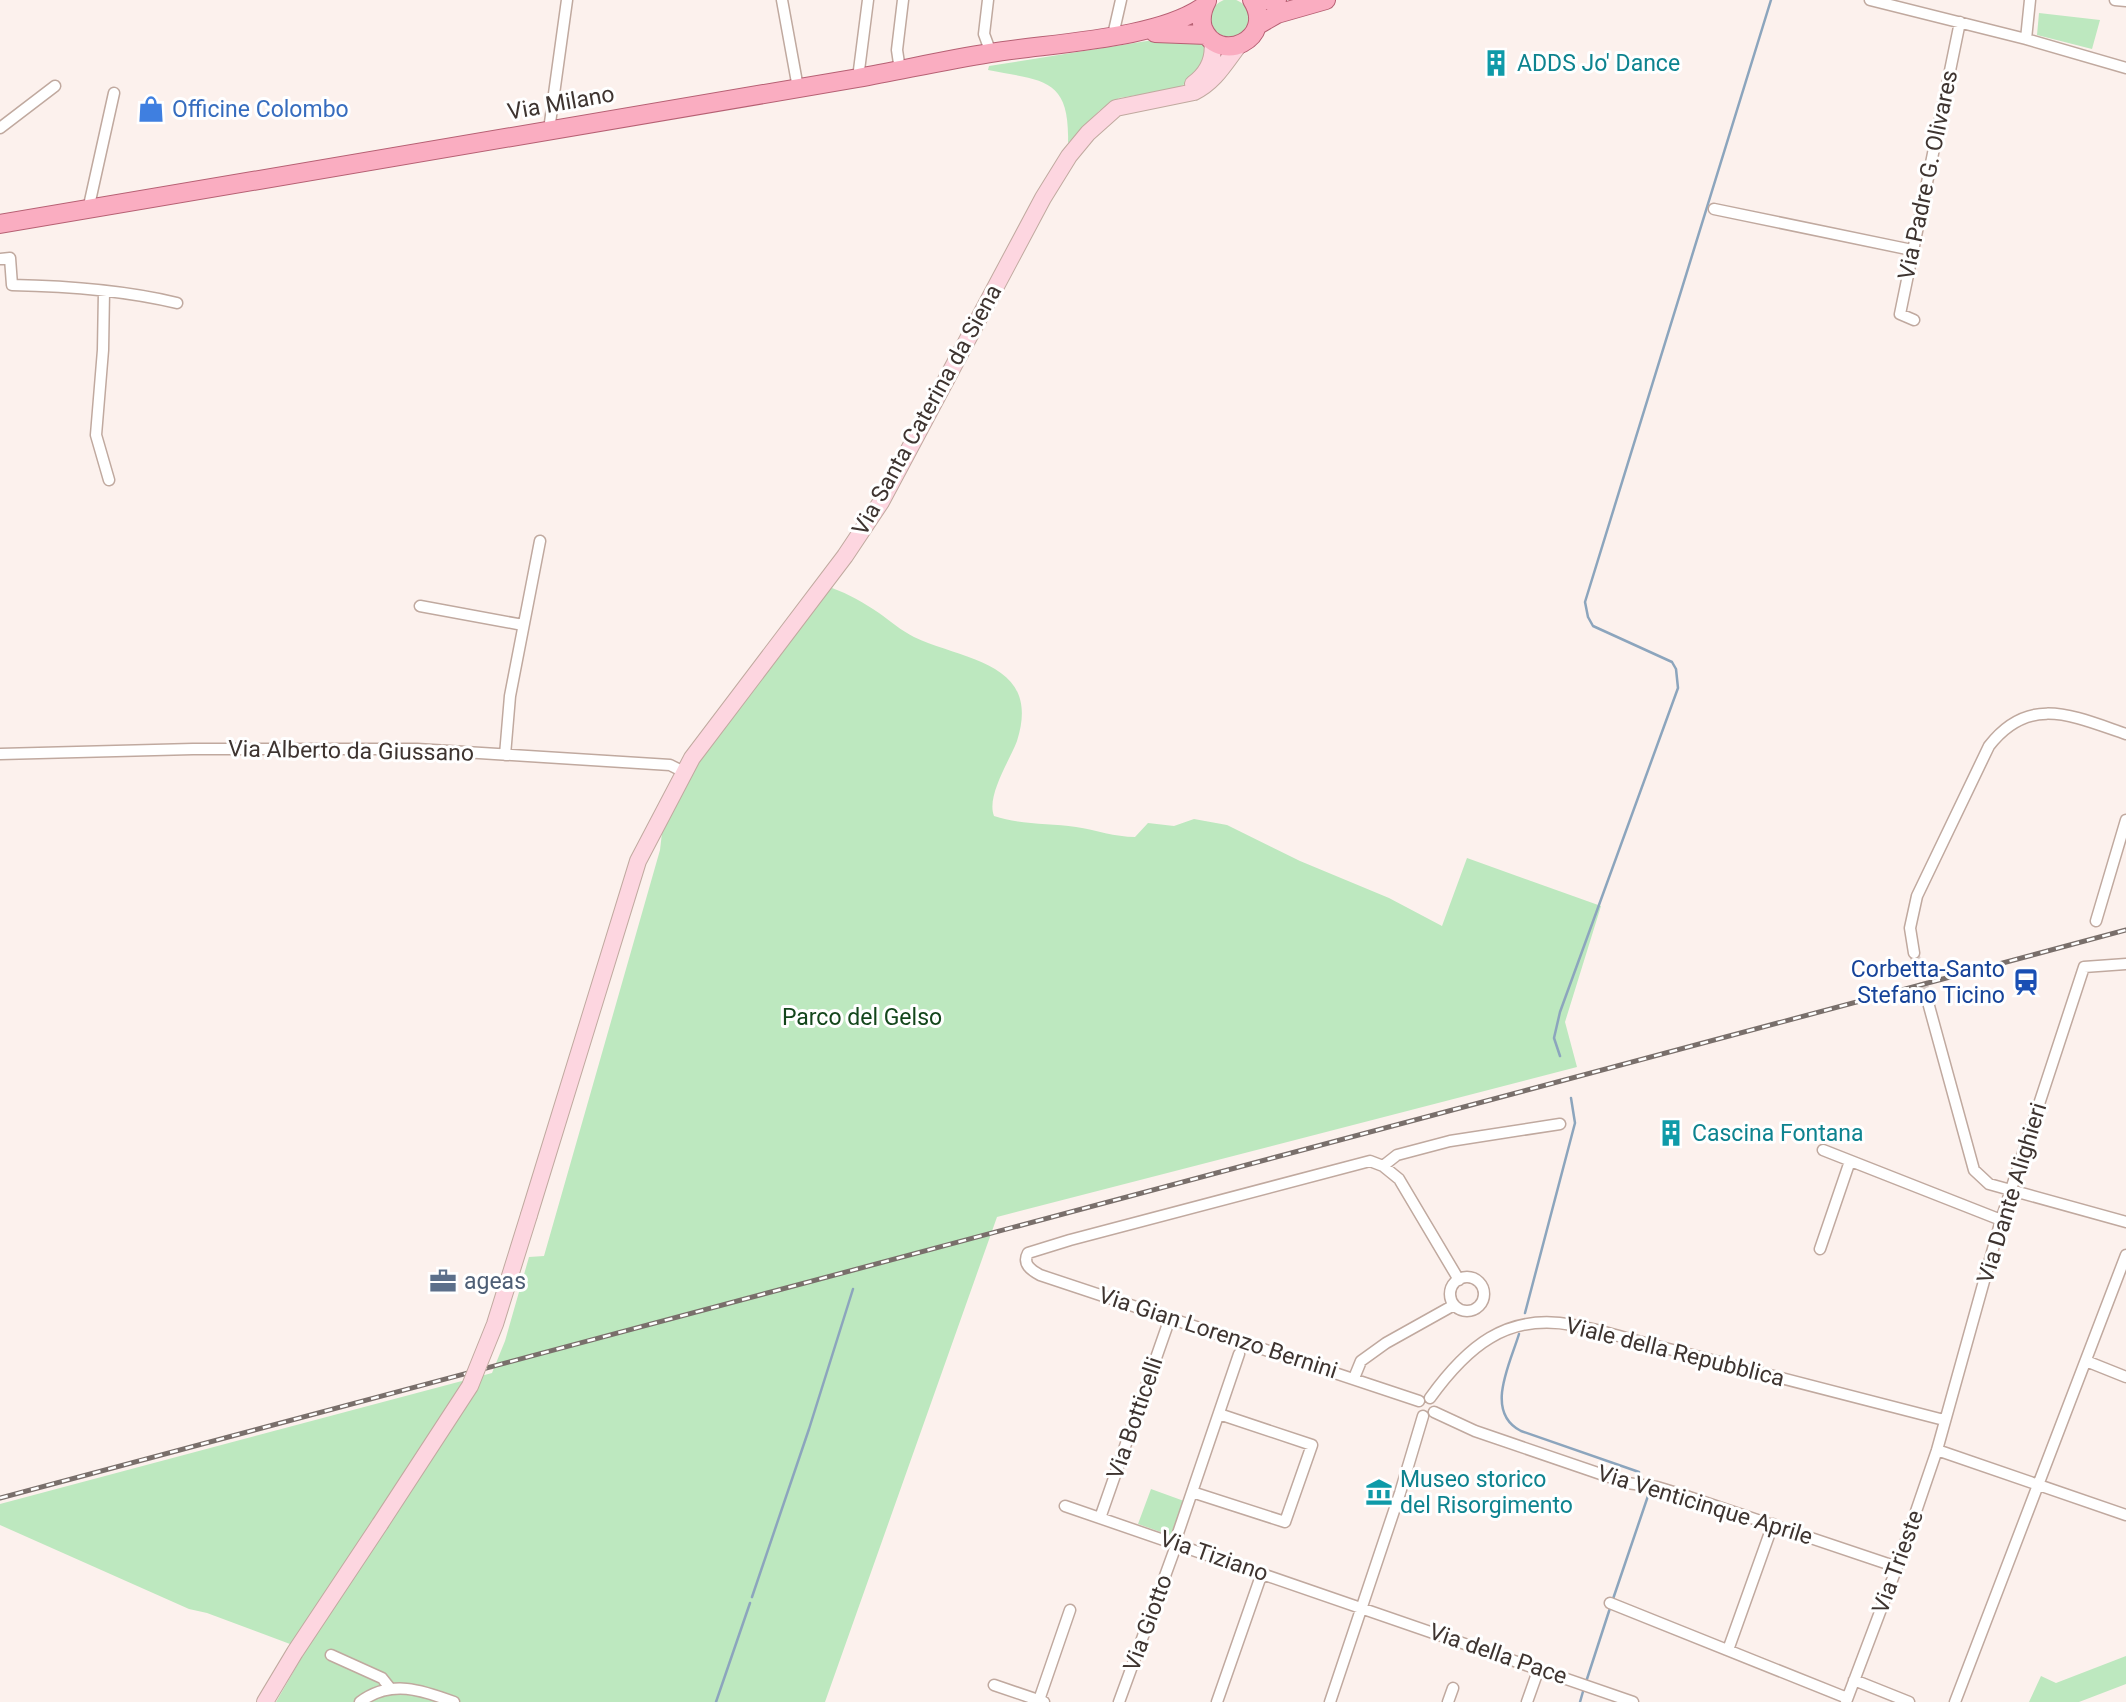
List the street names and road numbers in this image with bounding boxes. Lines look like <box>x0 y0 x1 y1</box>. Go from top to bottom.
street label: Via Padre G. Olivares <box>1893 68 1963 282</box>
street label: Via Milano <box>505 80 617 126</box>
street label: Via Santa Caterina da Siena <box>847 280 1007 540</box>
street label: Via Alberto da Giussano <box>228 735 474 767</box>
street label: Via Dante Alighieri <box>1972 1100 2052 1286</box>
street label: Via Gian Lorenzo Bernini <box>1095 1282 1341 1384</box>
street label: Viale della Repubblica <box>1563 1312 1787 1392</box>
street label: Via Botticelli <box>1101 1353 1169 1483</box>
street label: Via Venticinque Aprile <box>1594 1459 1816 1551</box>
street label: Via Trieste <box>1867 1507 1929 1617</box>
street label: Via Tiziano <box>1156 1525 1272 1587</box>
street label: Via Giotto <box>1118 1571 1178 1675</box>
street label: Via della Pace <box>1425 1618 1571 1690</box>

